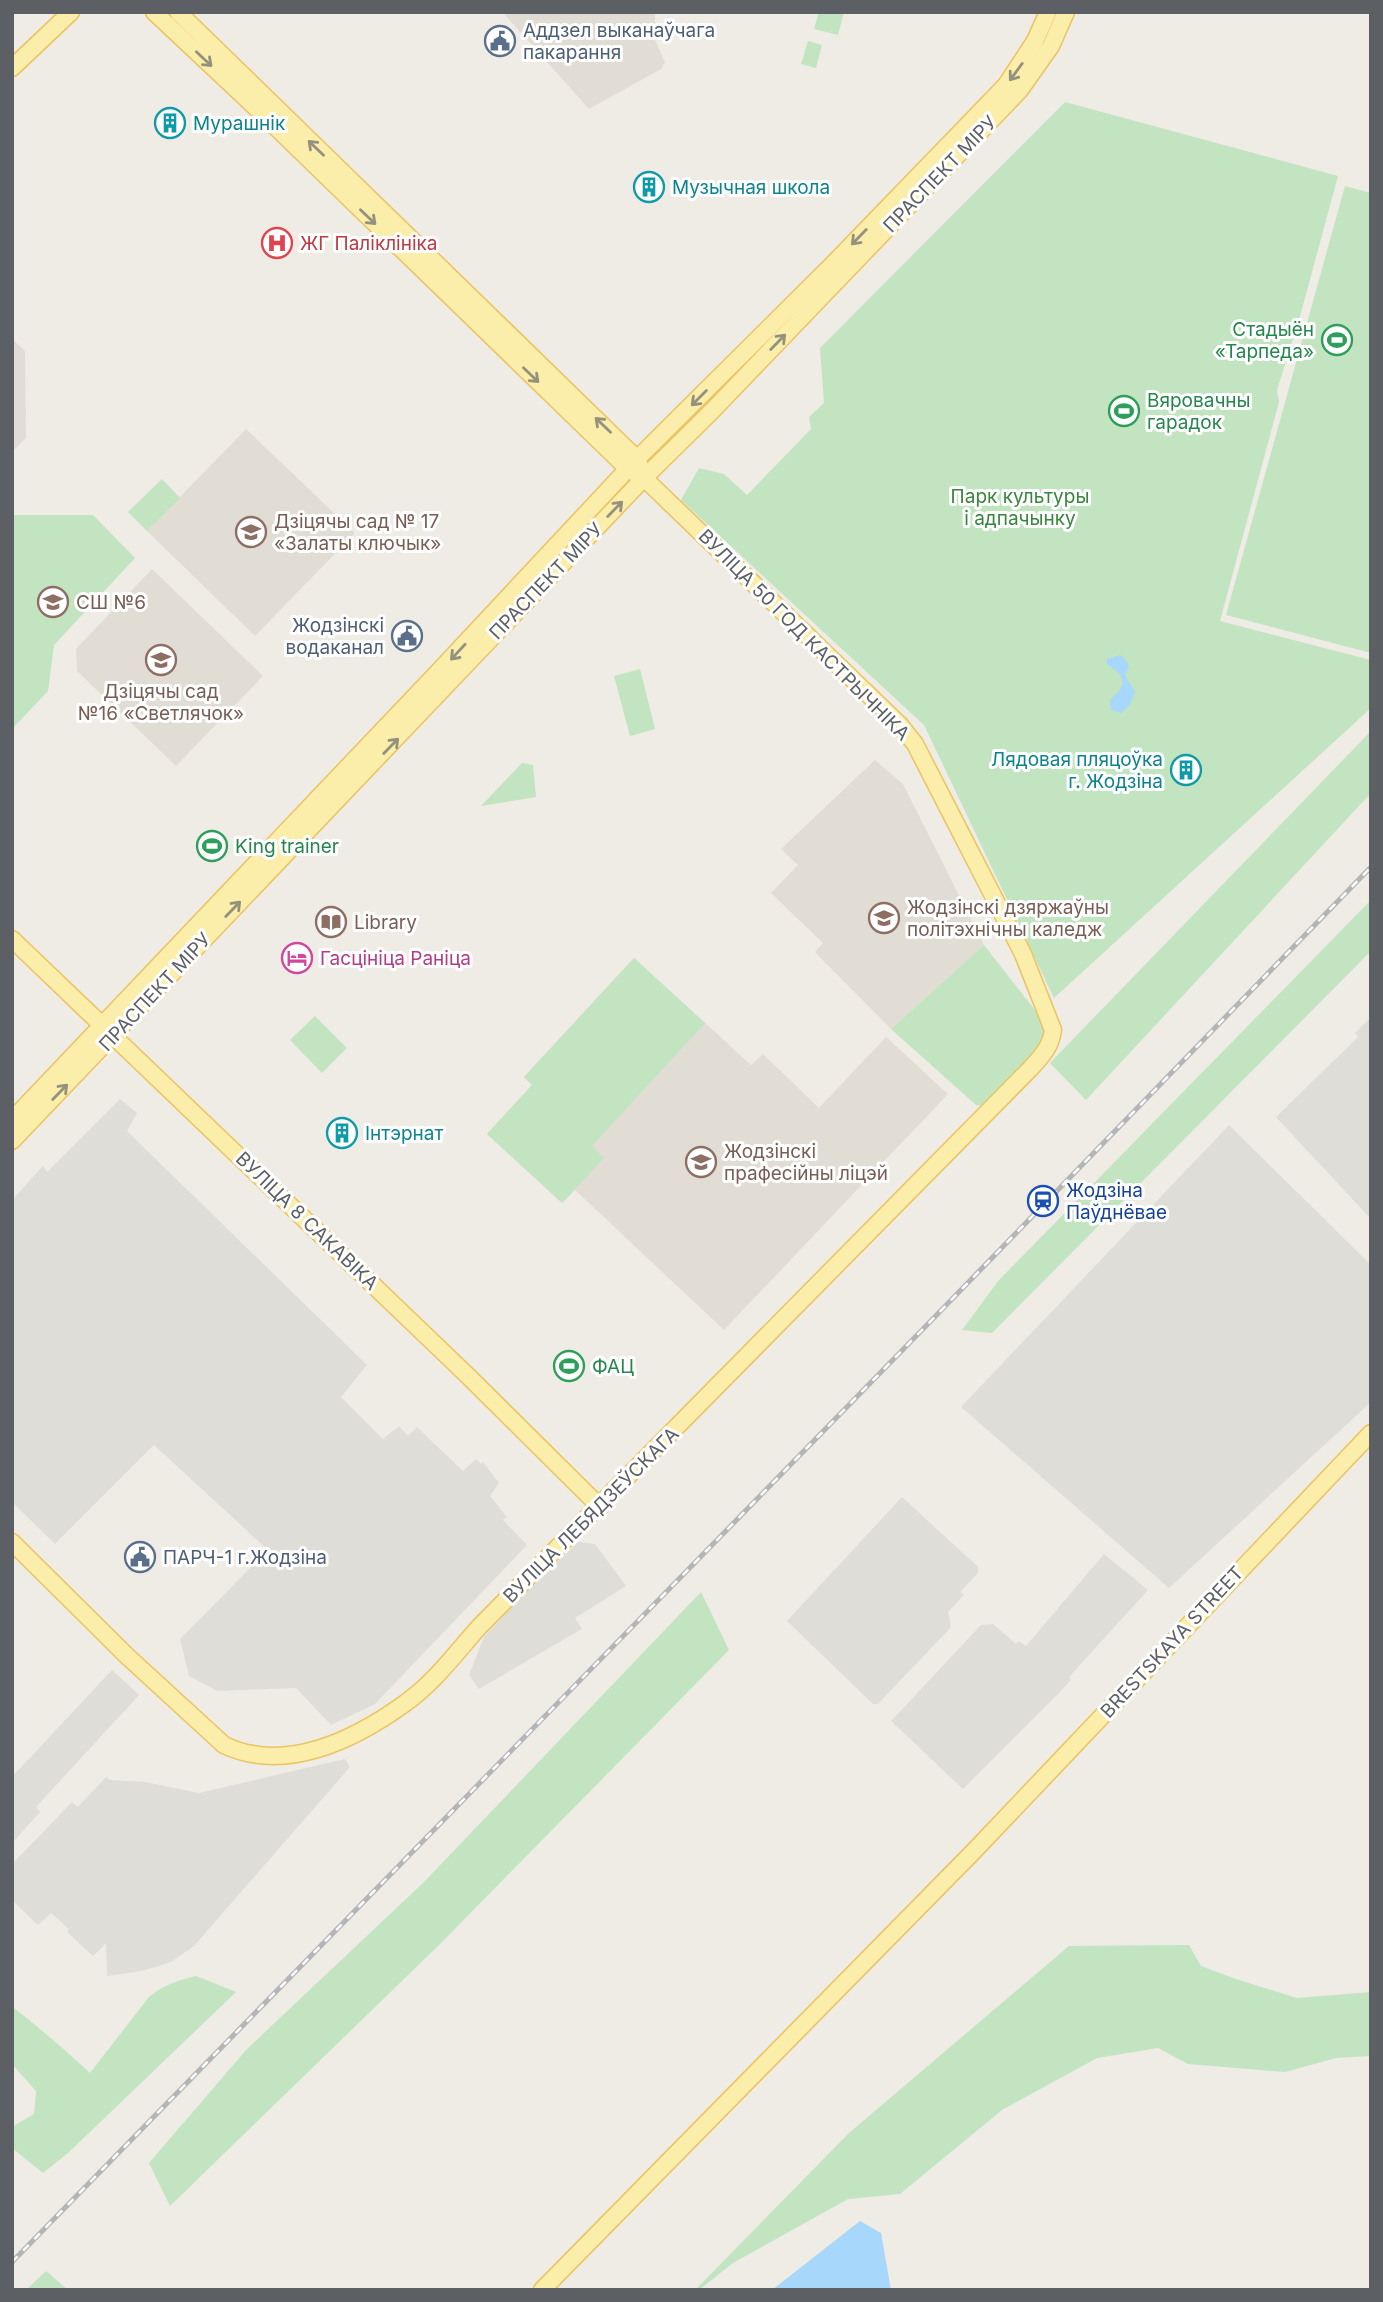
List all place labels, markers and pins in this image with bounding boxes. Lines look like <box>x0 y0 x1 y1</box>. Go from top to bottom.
place label: Аддзел выканаўчага пакарання <box>523 19 715 64</box>
public building icon: Аддзел выканаўчага пакарання <box>483 24 517 58</box>
building icon: Мурашнік <box>153 106 187 140</box>
place label: Мурашнік <box>193 112 286 135</box>
building icon: Музычная школа <box>632 170 666 204</box>
place label: Музычная школа <box>672 176 830 199</box>
hospital icon: ЖГ Паліклініка <box>260 226 294 260</box>
place label: ЖГ Паліклініка <box>300 232 438 255</box>
place label: Стадыён «Тарпеда» <box>1215 318 1314 363</box>
sports icon: Стадыён «Тарпеда» <box>1320 323 1354 357</box>
place label: Вяровачны гарадок <box>1147 389 1251 434</box>
sports icon: Вяровачны гарадок <box>1107 394 1141 428</box>
place label: Дзіцячы сад № 17 «Залаты ключык» <box>274 510 441 555</box>
school or university icon: Дзіцячы сад № 17 «Залаты ключык» <box>234 515 268 549</box>
school or university icon: СШ №6 <box>36 585 70 619</box>
place label: СШ №6 <box>76 591 146 614</box>
place label: Жодзінскі водаканал <box>285 614 384 659</box>
public building icon: Жодзінскі водаканал <box>390 619 424 653</box>
school or university icon: Дзіцячы сад №16 «Светлячок» <box>144 643 178 677</box>
place label: Дзіцячы сад №16 «Светлячок» <box>78 680 244 725</box>
place label: Лядовая пляцоўка г. Жодзіна <box>991 748 1163 793</box>
building icon: Лядовая пляцоўка г. Жодзіна <box>1169 753 1203 787</box>
sports icon: King trainer <box>195 829 229 863</box>
place label: King trainer <box>235 835 339 858</box>
place label: Жодзінскі дзяржаўны політэхнічны каледж <box>907 896 1109 941</box>
school or university icon: Жодзінскі дзяржаўны політэхнічны каледж <box>867 901 901 935</box>
library icon: Library <box>314 905 348 939</box>
place label: Library <box>354 911 417 934</box>
hotel icon: Гасцініца Раніца <box>280 941 314 975</box>
place label: Гасцініца Раніца <box>320 947 471 970</box>
building icon: Інтэрнат <box>325 1116 359 1150</box>
place label: Інтэрнат <box>365 1122 443 1145</box>
place label: Жодзінскі прафесійны ліцэй <box>724 1140 888 1185</box>
school or university icon: Жодзінскі прафесійны ліцэй <box>684 1145 718 1179</box>
place label: Жодзіна Паўднёвае <box>1066 1179 1167 1224</box>
station icon: Жодзіна Паўднёвае <box>1026 1184 1060 1218</box>
sports icon: ФАЦ <box>552 1349 586 1383</box>
place label: ФАЦ <box>592 1355 634 1378</box>
public building icon: ПАРЧ-1 г.Жодзіна <box>123 1540 157 1574</box>
place label: ПАРЧ-1 г.Жодзіна <box>163 1546 327 1569</box>

